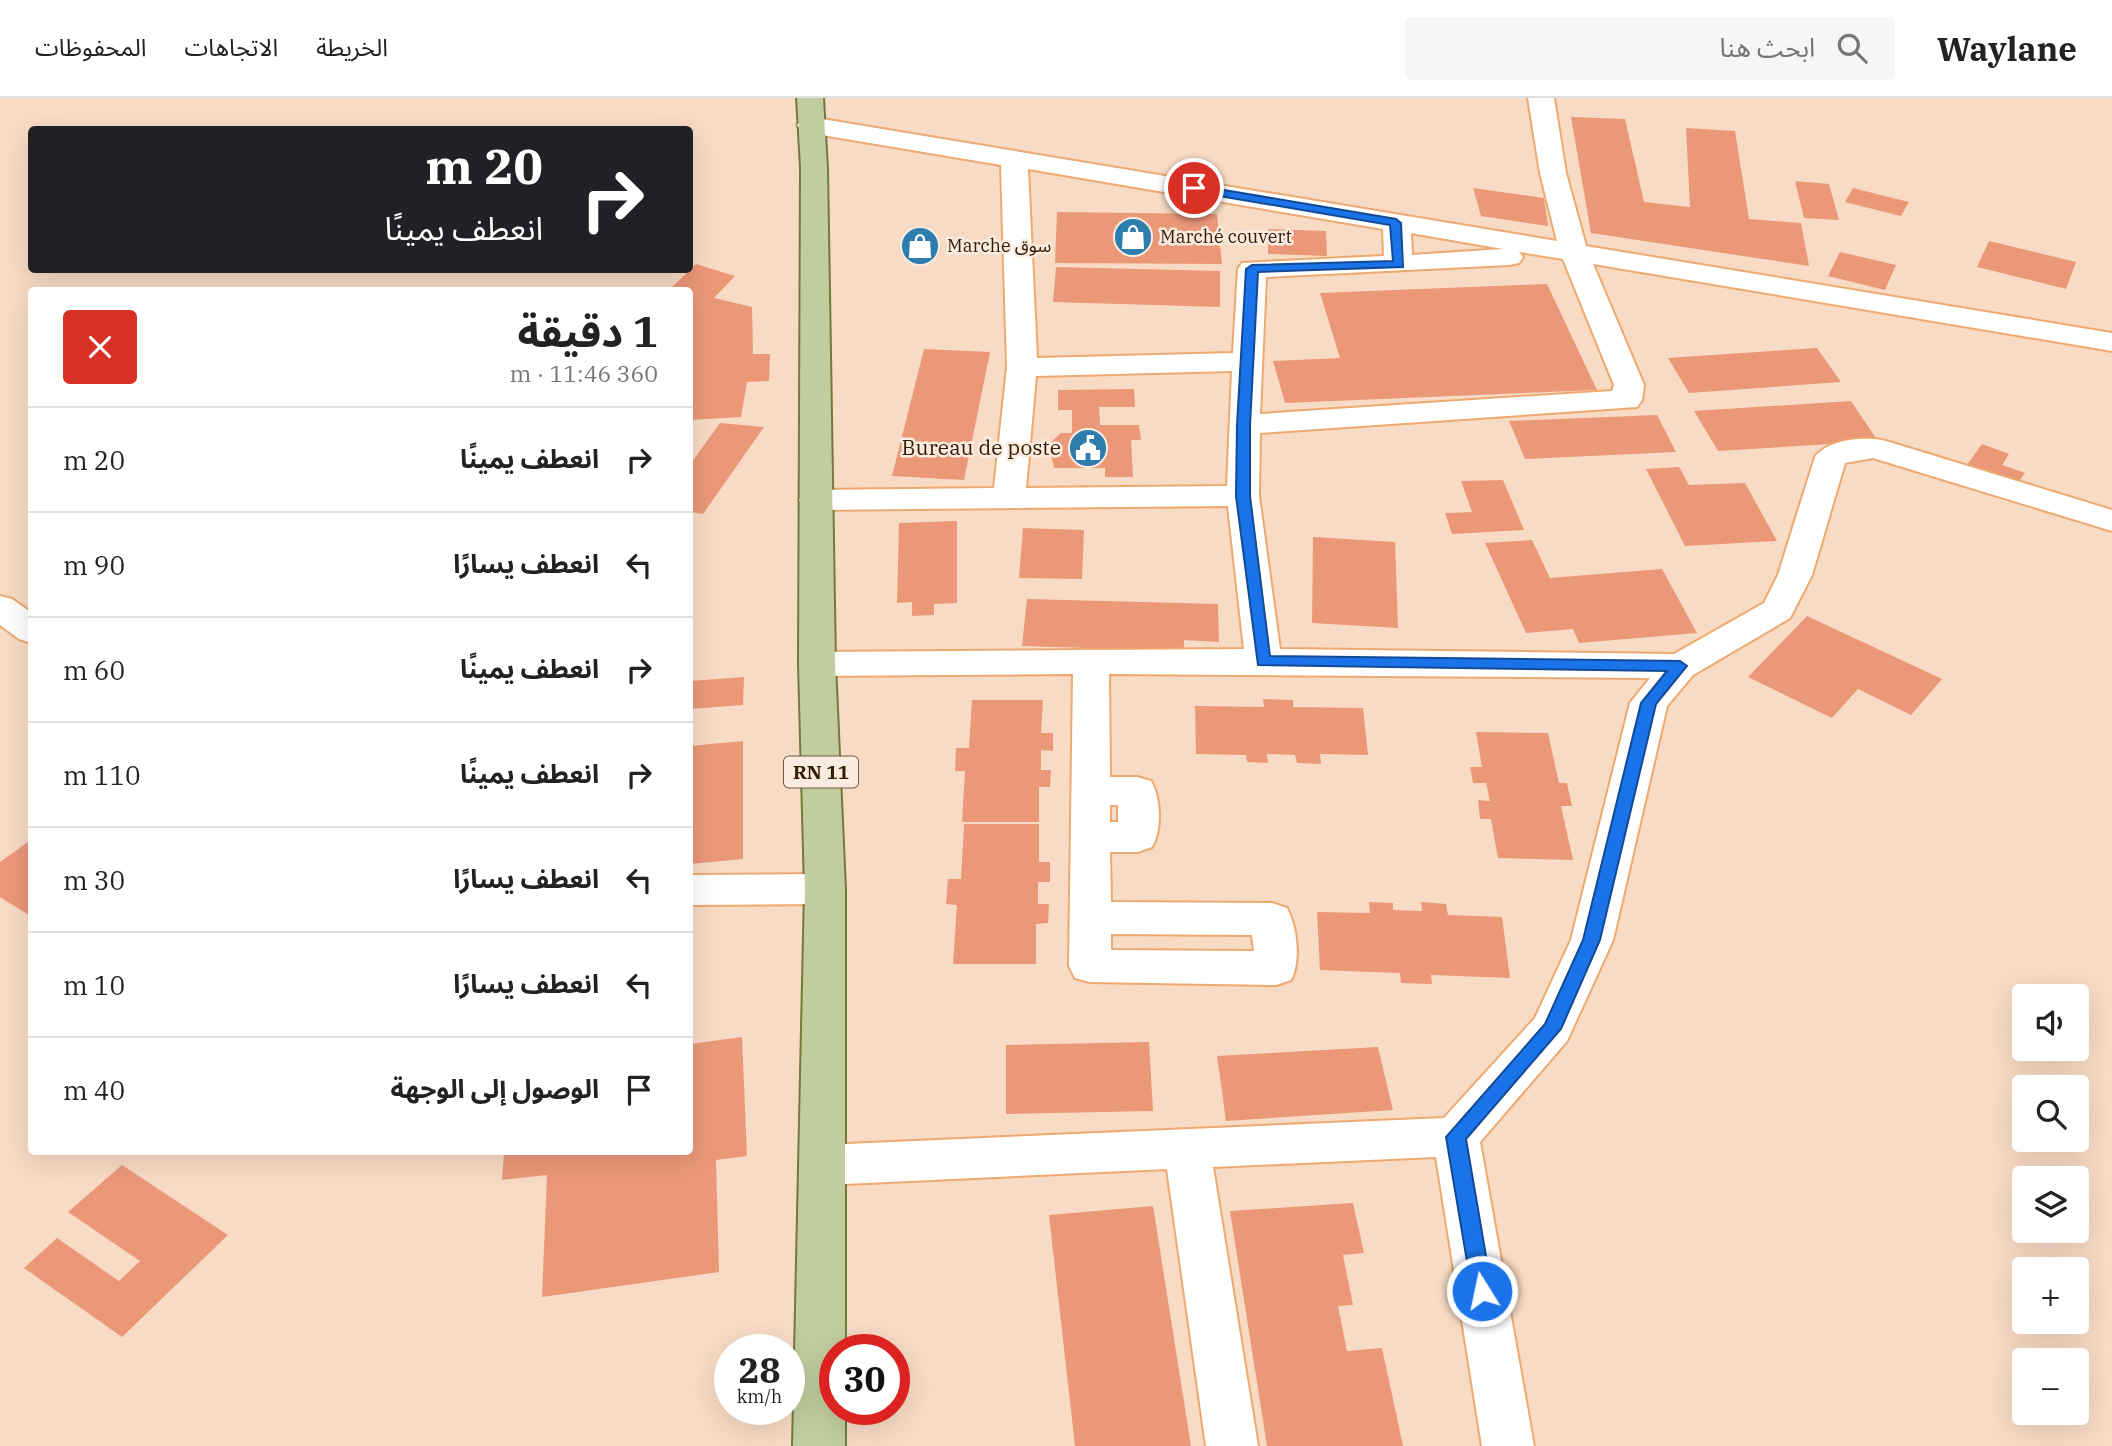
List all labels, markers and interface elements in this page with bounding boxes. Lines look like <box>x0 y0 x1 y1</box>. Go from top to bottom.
search box <box>1405 17 1895 80</box>
text: Waylane <box>1937 27 2077 70</box>
icon: search <box>1833 29 1871 67</box>
text: ابحث هنا <box>1720 30 1815 64</box>
text: المحفوظات <box>35 31 146 63</box>
text: الاتجاهات <box>184 31 278 63</box>
text: الخريطة <box>316 31 388 63</box>
text: 20 m <box>425 134 543 197</box>
icon: right <box>567 154 658 245</box>
pin <box>1164 158 1224 218</box>
icon: arrive <box>1175 169 1213 207</box>
text: انعطف يمينًا <box>385 207 543 249</box>
shop icon: Marché couvert <box>1112 216 1154 258</box>
shop icon: Marche سوق <box>899 225 941 267</box>
place label: Marché couvert <box>1160 225 1292 248</box>
place label: Marche سوق <box>947 234 1051 257</box>
text: 1 دقيقة <box>517 304 658 359</box>
button: close <box>63 310 137 384</box>
text: 360 m · 11:46 <box>509 358 658 388</box>
public building icon: Bureau de poste <box>1067 427 1109 469</box>
place label: Bureau de poste <box>902 433 1061 461</box>
text: انعطف يمينًا <box>460 441 599 475</box>
icon: right <box>620 441 658 479</box>
text: 20 m <box>63 443 125 477</box>
text: انعطف يسارًا <box>453 546 599 580</box>
icon: left <box>620 546 658 584</box>
text: 90 m <box>63 548 125 582</box>
text: انعطف يمينًا <box>460 651 599 685</box>
icon: right <box>620 651 658 689</box>
text: 60 m <box>63 653 125 687</box>
text: انعطف يمينًا <box>460 756 599 790</box>
icon: right <box>620 756 658 794</box>
road number: RN 11 <box>784 757 858 788</box>
text: 110 m <box>63 758 141 792</box>
text: انعطف يسارًا <box>453 861 599 895</box>
icon: left <box>620 861 658 899</box>
text: 30 m <box>63 863 125 897</box>
text: انعطف يسارًا <box>453 966 599 1000</box>
icon: left <box>620 966 658 1004</box>
text: 10 m <box>63 968 125 1002</box>
map controls <box>2012 984 2089 1425</box>
button: sound <box>2012 984 2089 1061</box>
text: الوصول إلى الوجهة <box>391 1071 599 1105</box>
icon: arrive <box>620 1071 658 1109</box>
text: 40 m <box>63 1073 125 1107</box>
button: search <box>2012 1075 2089 1152</box>
button: layers <box>2012 1166 2089 1243</box>
position arrow <box>1445 1254 1519 1328</box>
button: + <box>2012 1257 2089 1334</box>
speed limit sign: 30 <box>819 1334 910 1425</box>
text: 28 <box>738 1347 781 1393</box>
button: − <box>2012 1348 2089 1425</box>
text: km/h <box>737 1385 782 1408</box>

